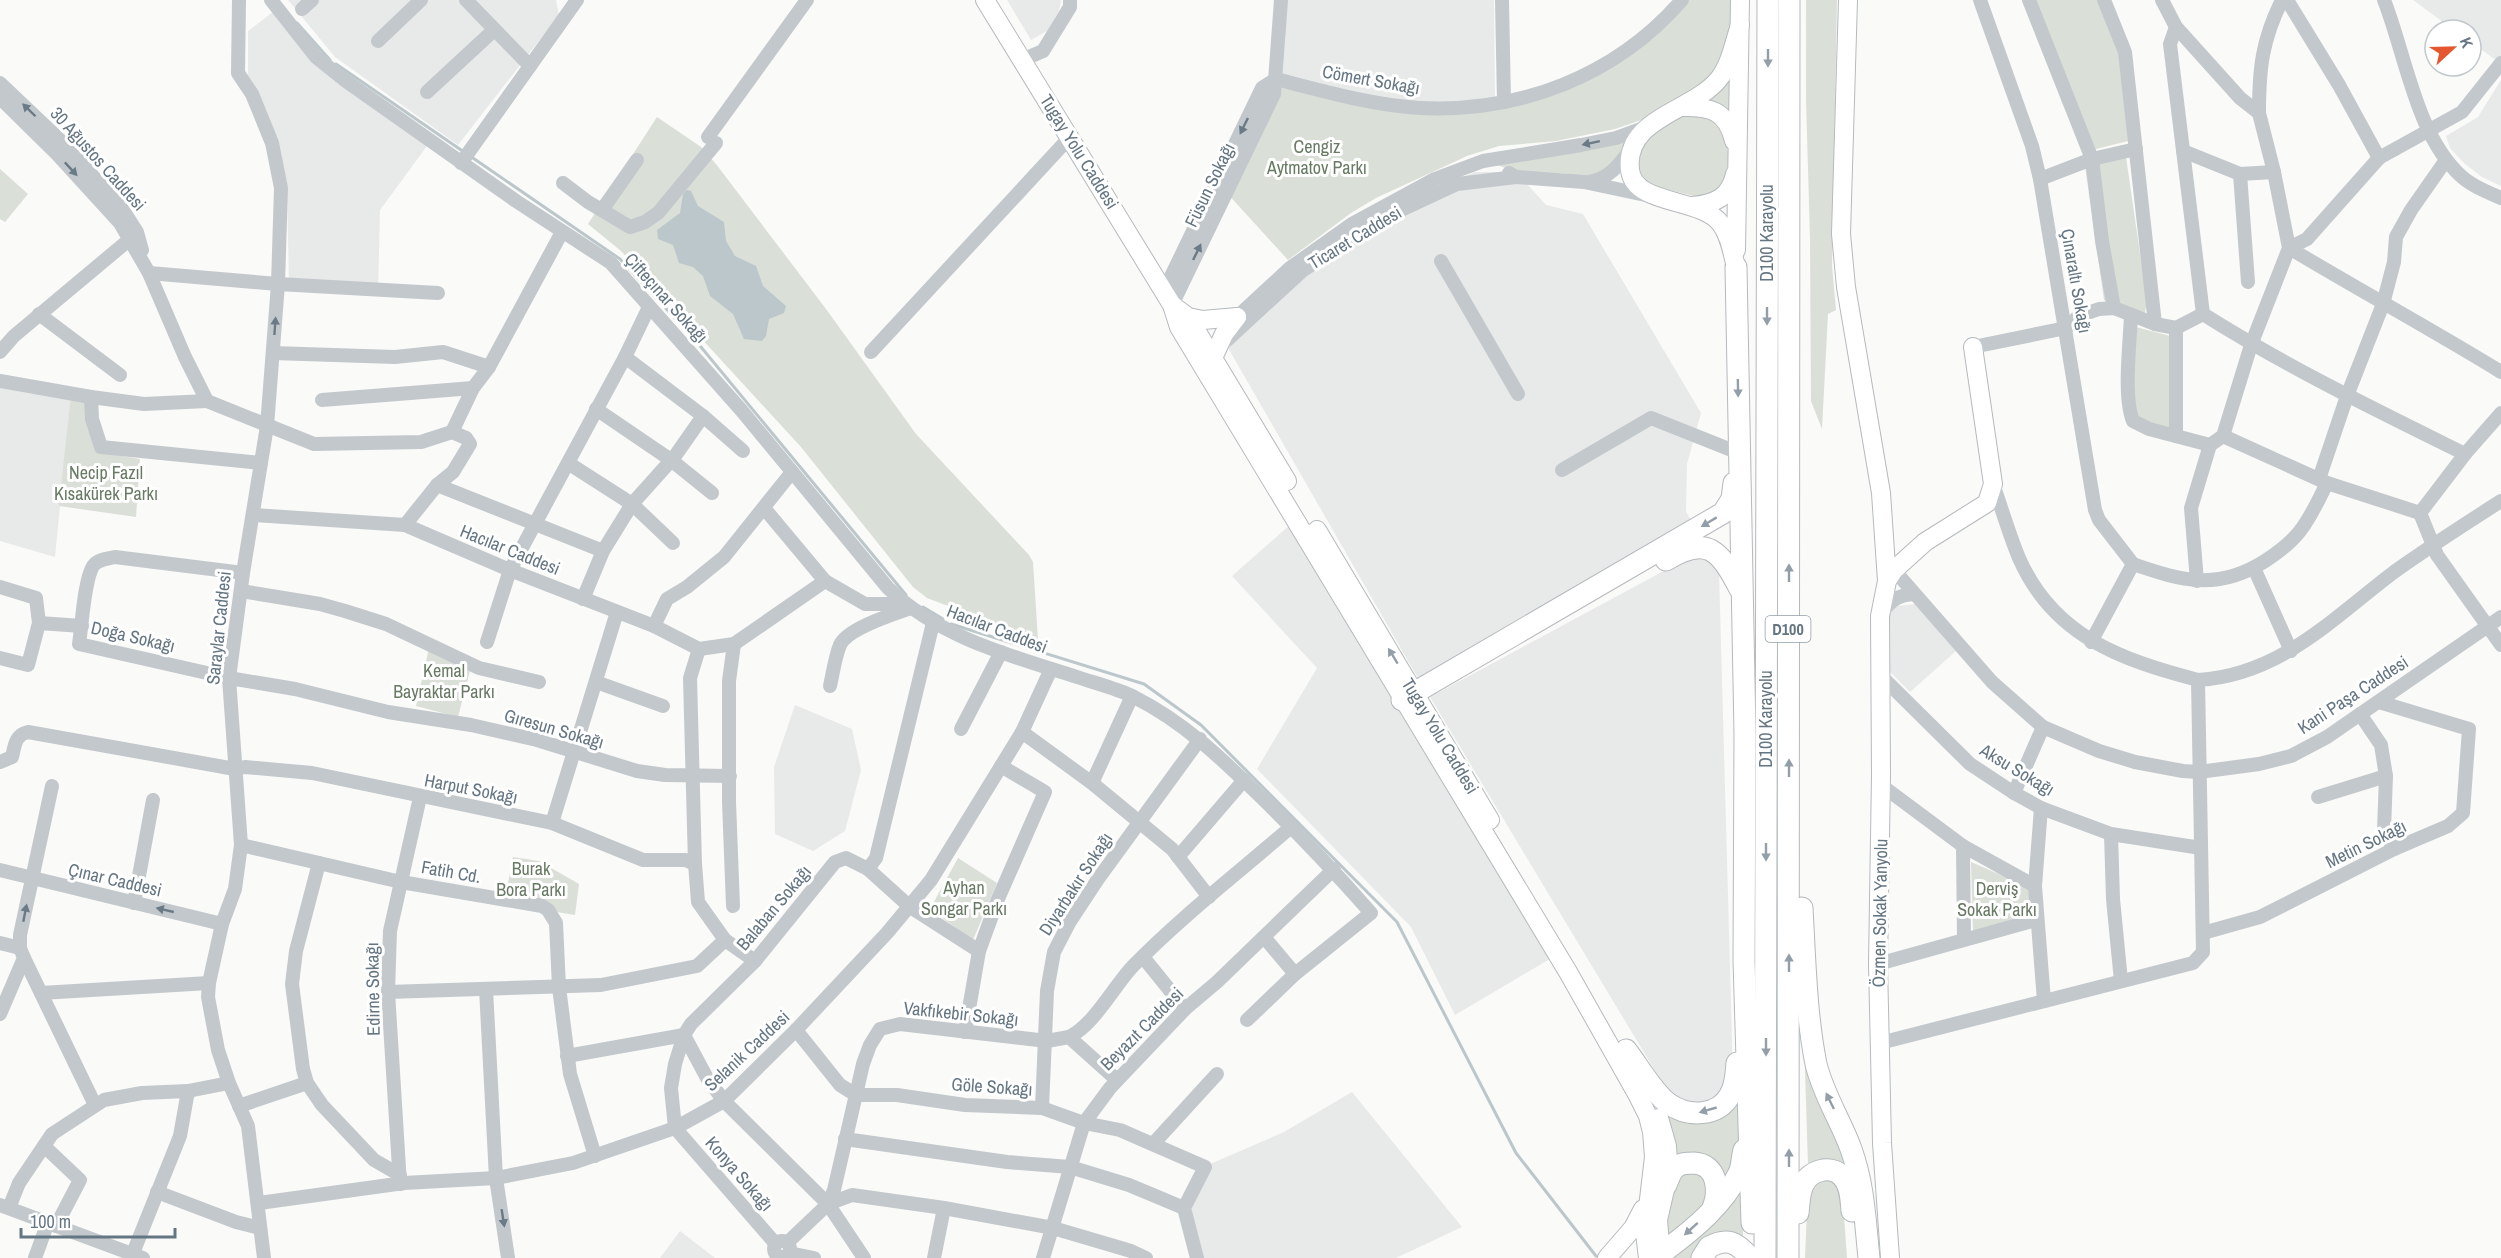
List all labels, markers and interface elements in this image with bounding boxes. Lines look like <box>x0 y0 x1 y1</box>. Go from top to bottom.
north arrow <box>2423 18 2483 78</box>
text: K <box>2455 34 2479 51</box>
one-way arrow <box>1763 49 1773 68</box>
street label: Cömert Sokağı <box>1320 59 1422 100</box>
street label: Tugay Yolu Caddesi <box>1034 90 1125 214</box>
street label: 30 Ağustos Caddesi <box>45 101 152 216</box>
one-way arrow <box>22 103 37 117</box>
one-way arrow <box>1240 117 1249 134</box>
park label: Cengiz Aytmatov Parkı <box>1266 134 1367 180</box>
street label: Füsun Sokağı <box>1178 138 1241 231</box>
one-way arrow <box>1581 139 1600 149</box>
one-way arrow <box>64 162 78 177</box>
street label: D100 Karayolu <box>1754 184 1779 282</box>
street label: Ticaret Caddesi <box>1303 200 1406 275</box>
street label: Çınaraltı Sokağı <box>2055 227 2098 335</box>
one-way arrow <box>1193 244 1202 261</box>
street label: Çifteçınar Sokağı <box>619 247 714 348</box>
one-way arrow <box>1762 307 1772 326</box>
one-way arrow <box>270 317 280 336</box>
one-way arrow <box>1733 379 1742 398</box>
park label: Necip Fazıl Kısakürek Parkı <box>54 460 158 506</box>
one-way arrow <box>1701 516 1717 527</box>
street label: Hacılar Caddesi <box>456 518 564 581</box>
one-way arrow <box>1784 563 1794 582</box>
street label: Saraylar Caddesi <box>200 570 237 686</box>
street label: Hacılar Caddesi <box>943 598 1051 659</box>
street label: Doğa Sokağı <box>89 615 178 658</box>
road number: D100 <box>1766 616 1810 642</box>
one-way arrow <box>1388 647 1398 664</box>
street label: Kani Paşa Caddesi <box>2293 649 2413 740</box>
park label: Kemal Bayraktar Parkı <box>393 658 495 704</box>
street label: D100 Karayolu <box>1753 670 1778 768</box>
street label: Tugay Yolu Caddesi <box>1396 673 1485 798</box>
street label: Gıresun Sokağı <box>501 702 607 755</box>
street label: Aksu Sokağı <box>1974 737 2059 802</box>
one-way arrow <box>1784 758 1793 777</box>
street label: Harput Sokağı <box>422 767 520 810</box>
street label: Metin Sokağı <box>2321 813 2410 874</box>
street label: Diyarbakır Sokağı <box>1033 827 1118 940</box>
street label: Özmen Sokak Yanyolu <box>1866 838 1893 988</box>
one-way arrow <box>1761 843 1771 862</box>
street label: Fatih Cd. <box>419 854 483 889</box>
park label: Burak Bora Parkı <box>496 856 566 902</box>
street label: Çınar Caddesi <box>66 857 164 902</box>
street label: Balaban Sokağı <box>731 860 817 956</box>
park label: Ayhan Songar Parkı <box>921 875 1007 921</box>
park label: Derviş Sokak Parkı <box>1957 876 2037 922</box>
one-way arrow <box>20 904 30 922</box>
one-way arrow <box>155 905 174 914</box>
street label: Edirne Sokağı <box>359 942 386 1036</box>
one-way arrow <box>1784 953 1794 972</box>
street label: Beyazıt Caddesi <box>1095 982 1189 1076</box>
street label: Vakfıkebir Sokağı <box>902 995 1020 1032</box>
street label: Selanik Caddesi <box>699 1005 795 1097</box>
one-way arrow <box>1761 1038 1771 1057</box>
street label: Göle Sokağı <box>951 1071 1033 1102</box>
one-way arrow <box>1826 1092 1835 1109</box>
one-way arrow <box>1699 1106 1717 1115</box>
street label: Konya Sokağı <box>700 1131 779 1217</box>
one-way arrow <box>1784 1148 1794 1167</box>
scale bar <box>21 1201 176 1239</box>
one-way arrow <box>498 1208 507 1227</box>
text: 100 m <box>30 1209 71 1234</box>
one-way arrow <box>1684 1222 1699 1235</box>

